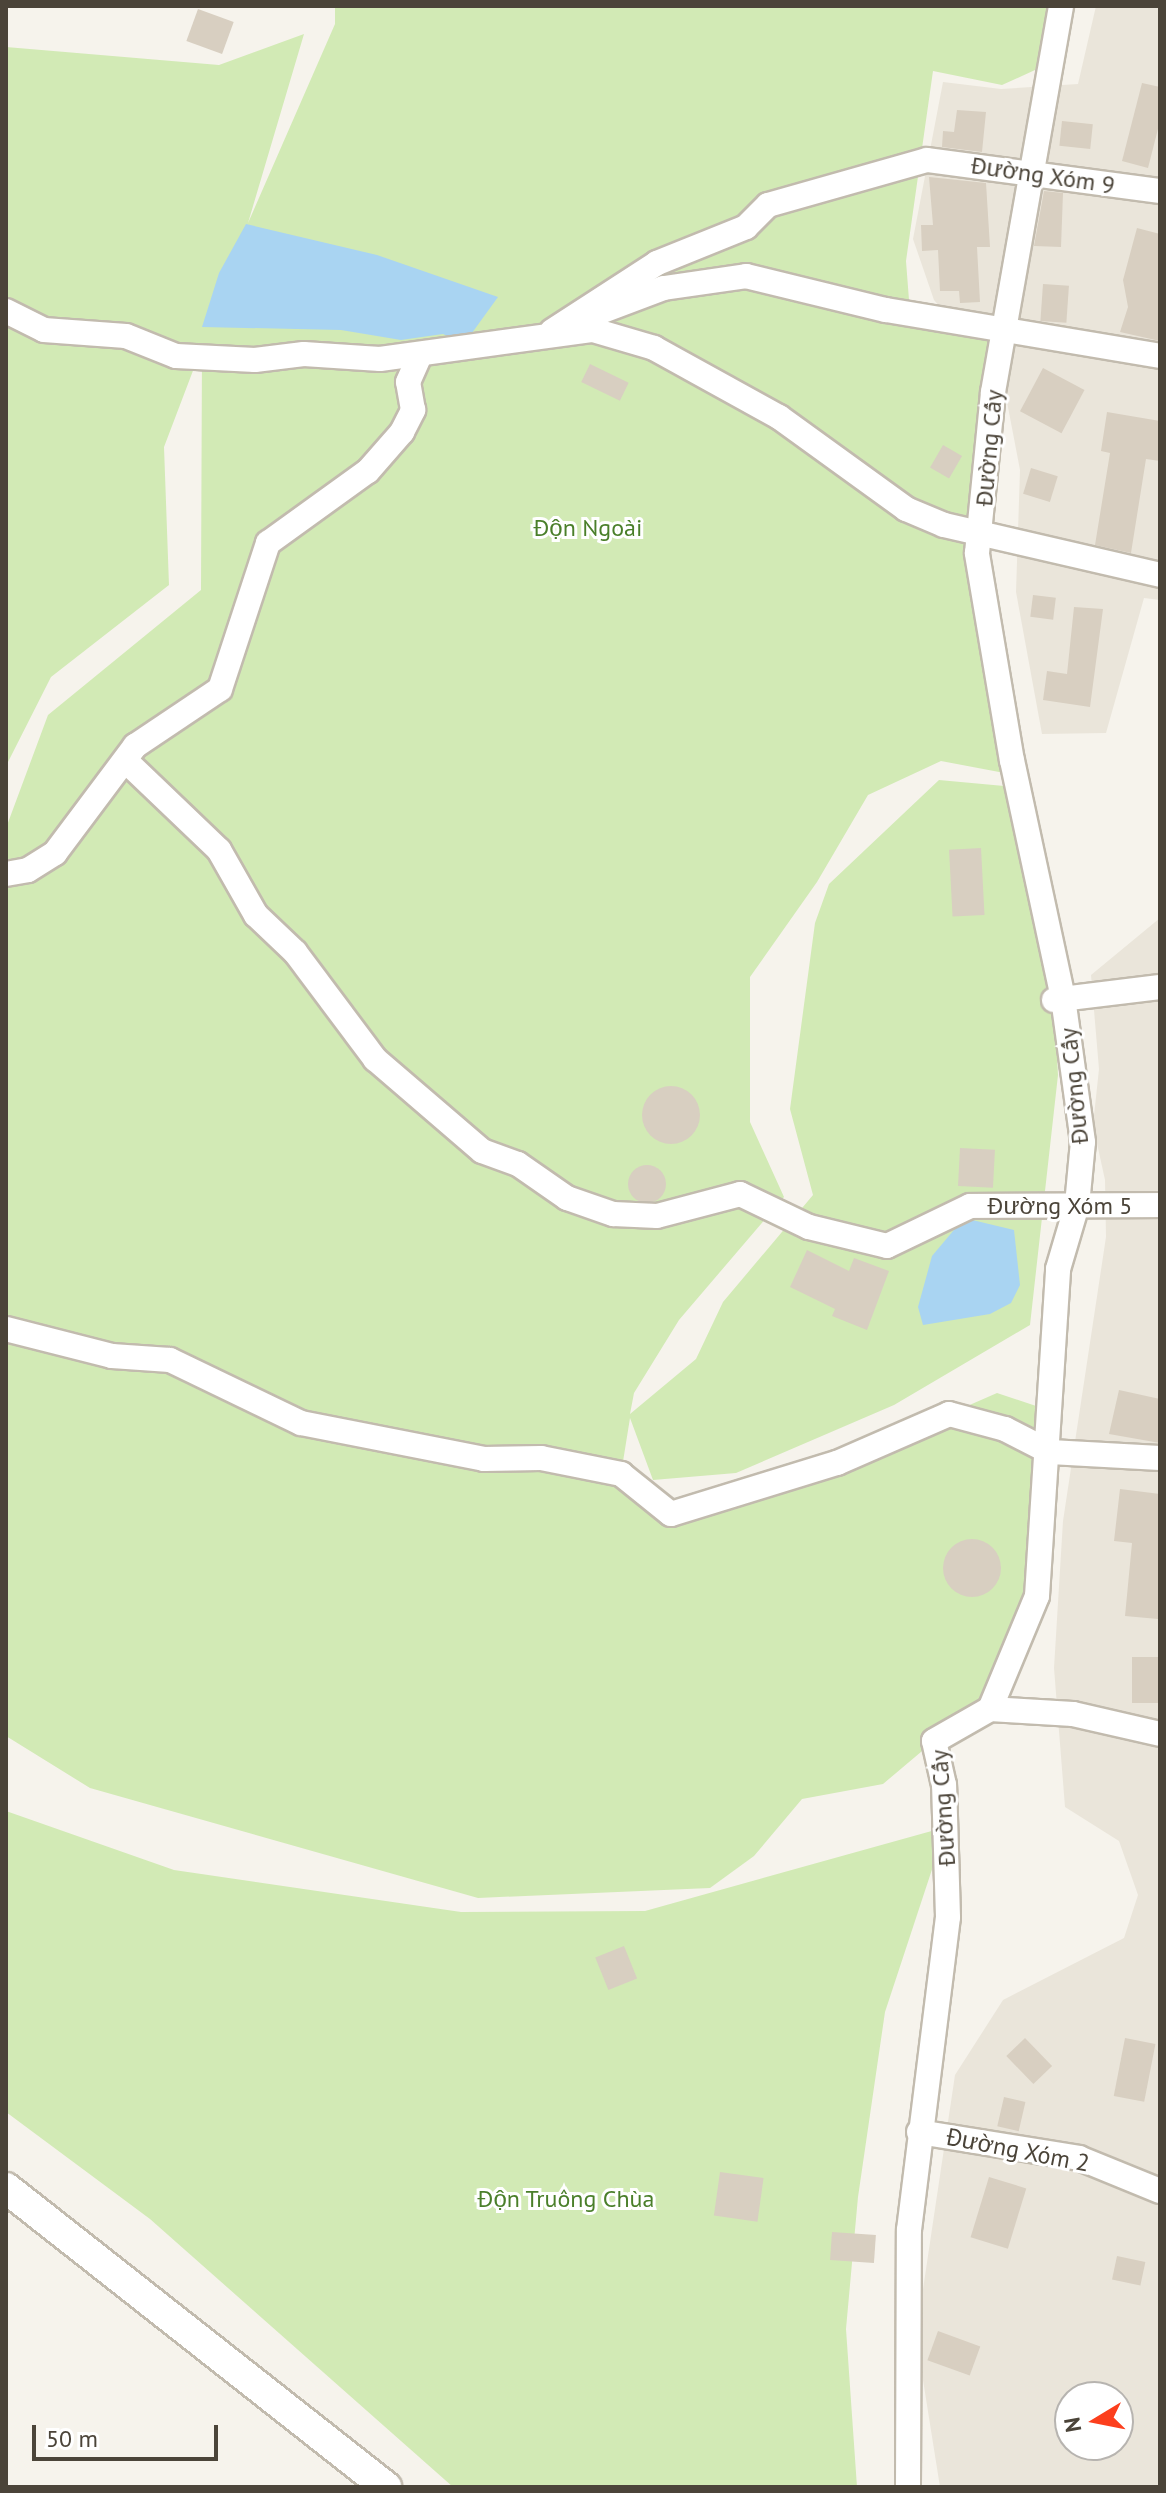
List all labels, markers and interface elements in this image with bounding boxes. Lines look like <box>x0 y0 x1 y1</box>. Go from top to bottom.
street label: Đường Xóm 9 <box>969 151 1117 199</box>
street label: Đường Cấy <box>970 389 1008 507</box>
park label: Độn Ngoài <box>534 514 642 542</box>
street label: Đường Cấy <box>1054 1026 1094 1146</box>
street label: Đường Xóm 5 <box>987 1192 1133 1220</box>
street label: Đường Cấy <box>925 1749 961 1867</box>
street label: Đường Xóm 2 <box>944 2122 1092 2178</box>
park label: Độn Truông Chùa <box>477 2185 655 2213</box>
north arrow <box>1054 2381 1134 2461</box>
scale bar <box>36 2409 222 2459</box>
text: N <box>1057 2415 1087 2434</box>
text: 50 m <box>46 2423 98 2454</box>

